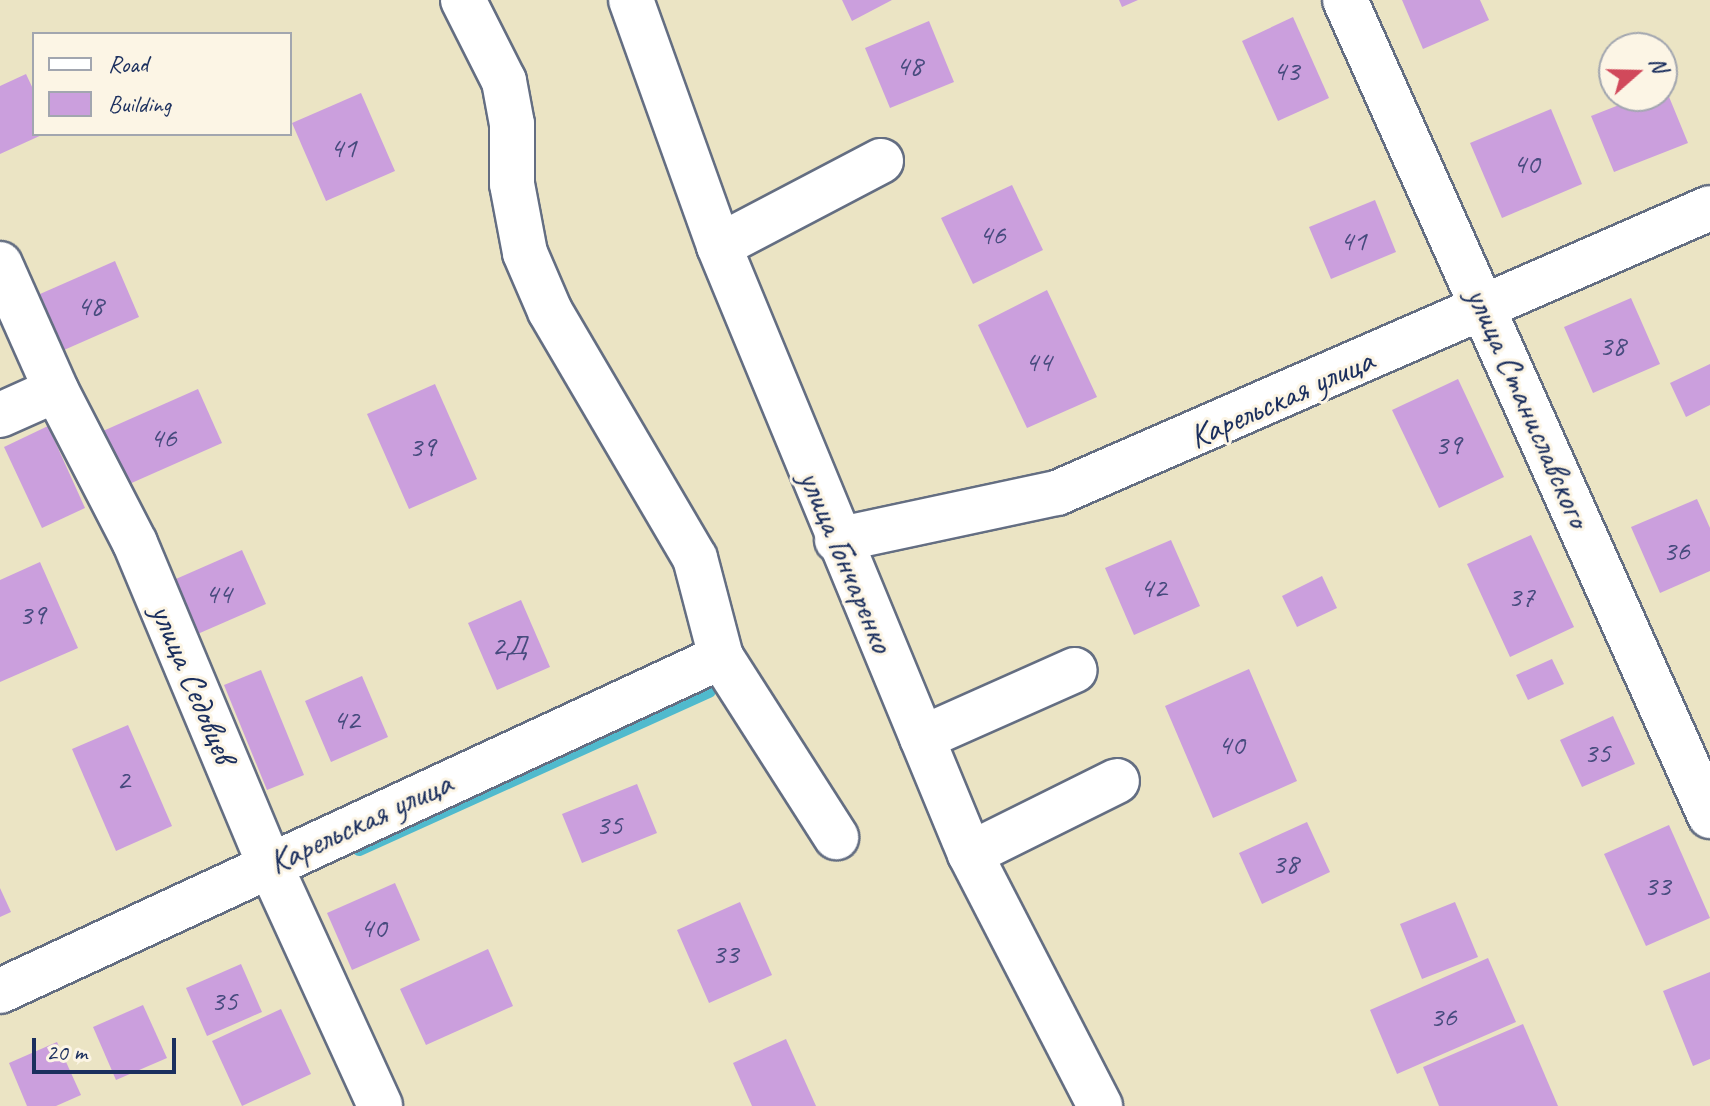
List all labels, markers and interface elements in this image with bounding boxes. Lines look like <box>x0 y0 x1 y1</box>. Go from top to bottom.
legend <box>32 32 292 136</box>
north arrow <box>1598 32 1678 112</box>
house number: 48 <box>896 47 922 83</box>
text: Road <box>108 49 148 79</box>
house number: 43 <box>1273 52 1299 88</box>
text: N <box>1643 53 1674 76</box>
text: Building <box>108 89 171 119</box>
house number: 41 <box>330 129 356 165</box>
house number: 40 <box>1513 145 1539 181</box>
house number: 46 <box>979 216 1005 252</box>
house number: 41 <box>1340 222 1366 258</box>
street label: улица Станиславского <box>1458 280 1600 534</box>
house number: 48 <box>77 287 103 323</box>
house number: 38 <box>1599 327 1625 363</box>
street label: Карельская улица <box>1182 339 1380 457</box>
house number: 44 <box>1025 343 1051 379</box>
house number: 46 <box>150 419 176 455</box>
house number: 39 <box>1435 426 1461 462</box>
house number: 39 <box>409 428 435 464</box>
street label: улица Гончаренко <box>790 464 904 658</box>
house number: 36 <box>1663 532 1689 568</box>
house number: 42 <box>1140 569 1166 605</box>
house number: 44 <box>205 575 231 611</box>
house number: 37 <box>1508 578 1534 614</box>
house number: 39 <box>19 596 45 632</box>
street label: улица Седовцев <box>142 597 246 769</box>
house number: 2Д <box>491 627 527 663</box>
house number: 42 <box>333 701 359 737</box>
house number: 40 <box>1218 726 1244 762</box>
house number: 35 <box>1584 734 1610 770</box>
house number: 2 <box>116 761 130 797</box>
street label: Карельская улица <box>261 761 459 883</box>
house number: 35 <box>596 806 622 842</box>
house number: 38 <box>1272 845 1298 881</box>
house number: 33 <box>1644 867 1670 903</box>
house number: 40 <box>360 909 386 945</box>
house number: 33 <box>712 935 738 971</box>
house number: 35 <box>211 982 237 1018</box>
house number: 36 <box>1430 998 1456 1034</box>
scale bar <box>36 1022 180 1072</box>
text: 20 m <box>46 1037 87 1067</box>

